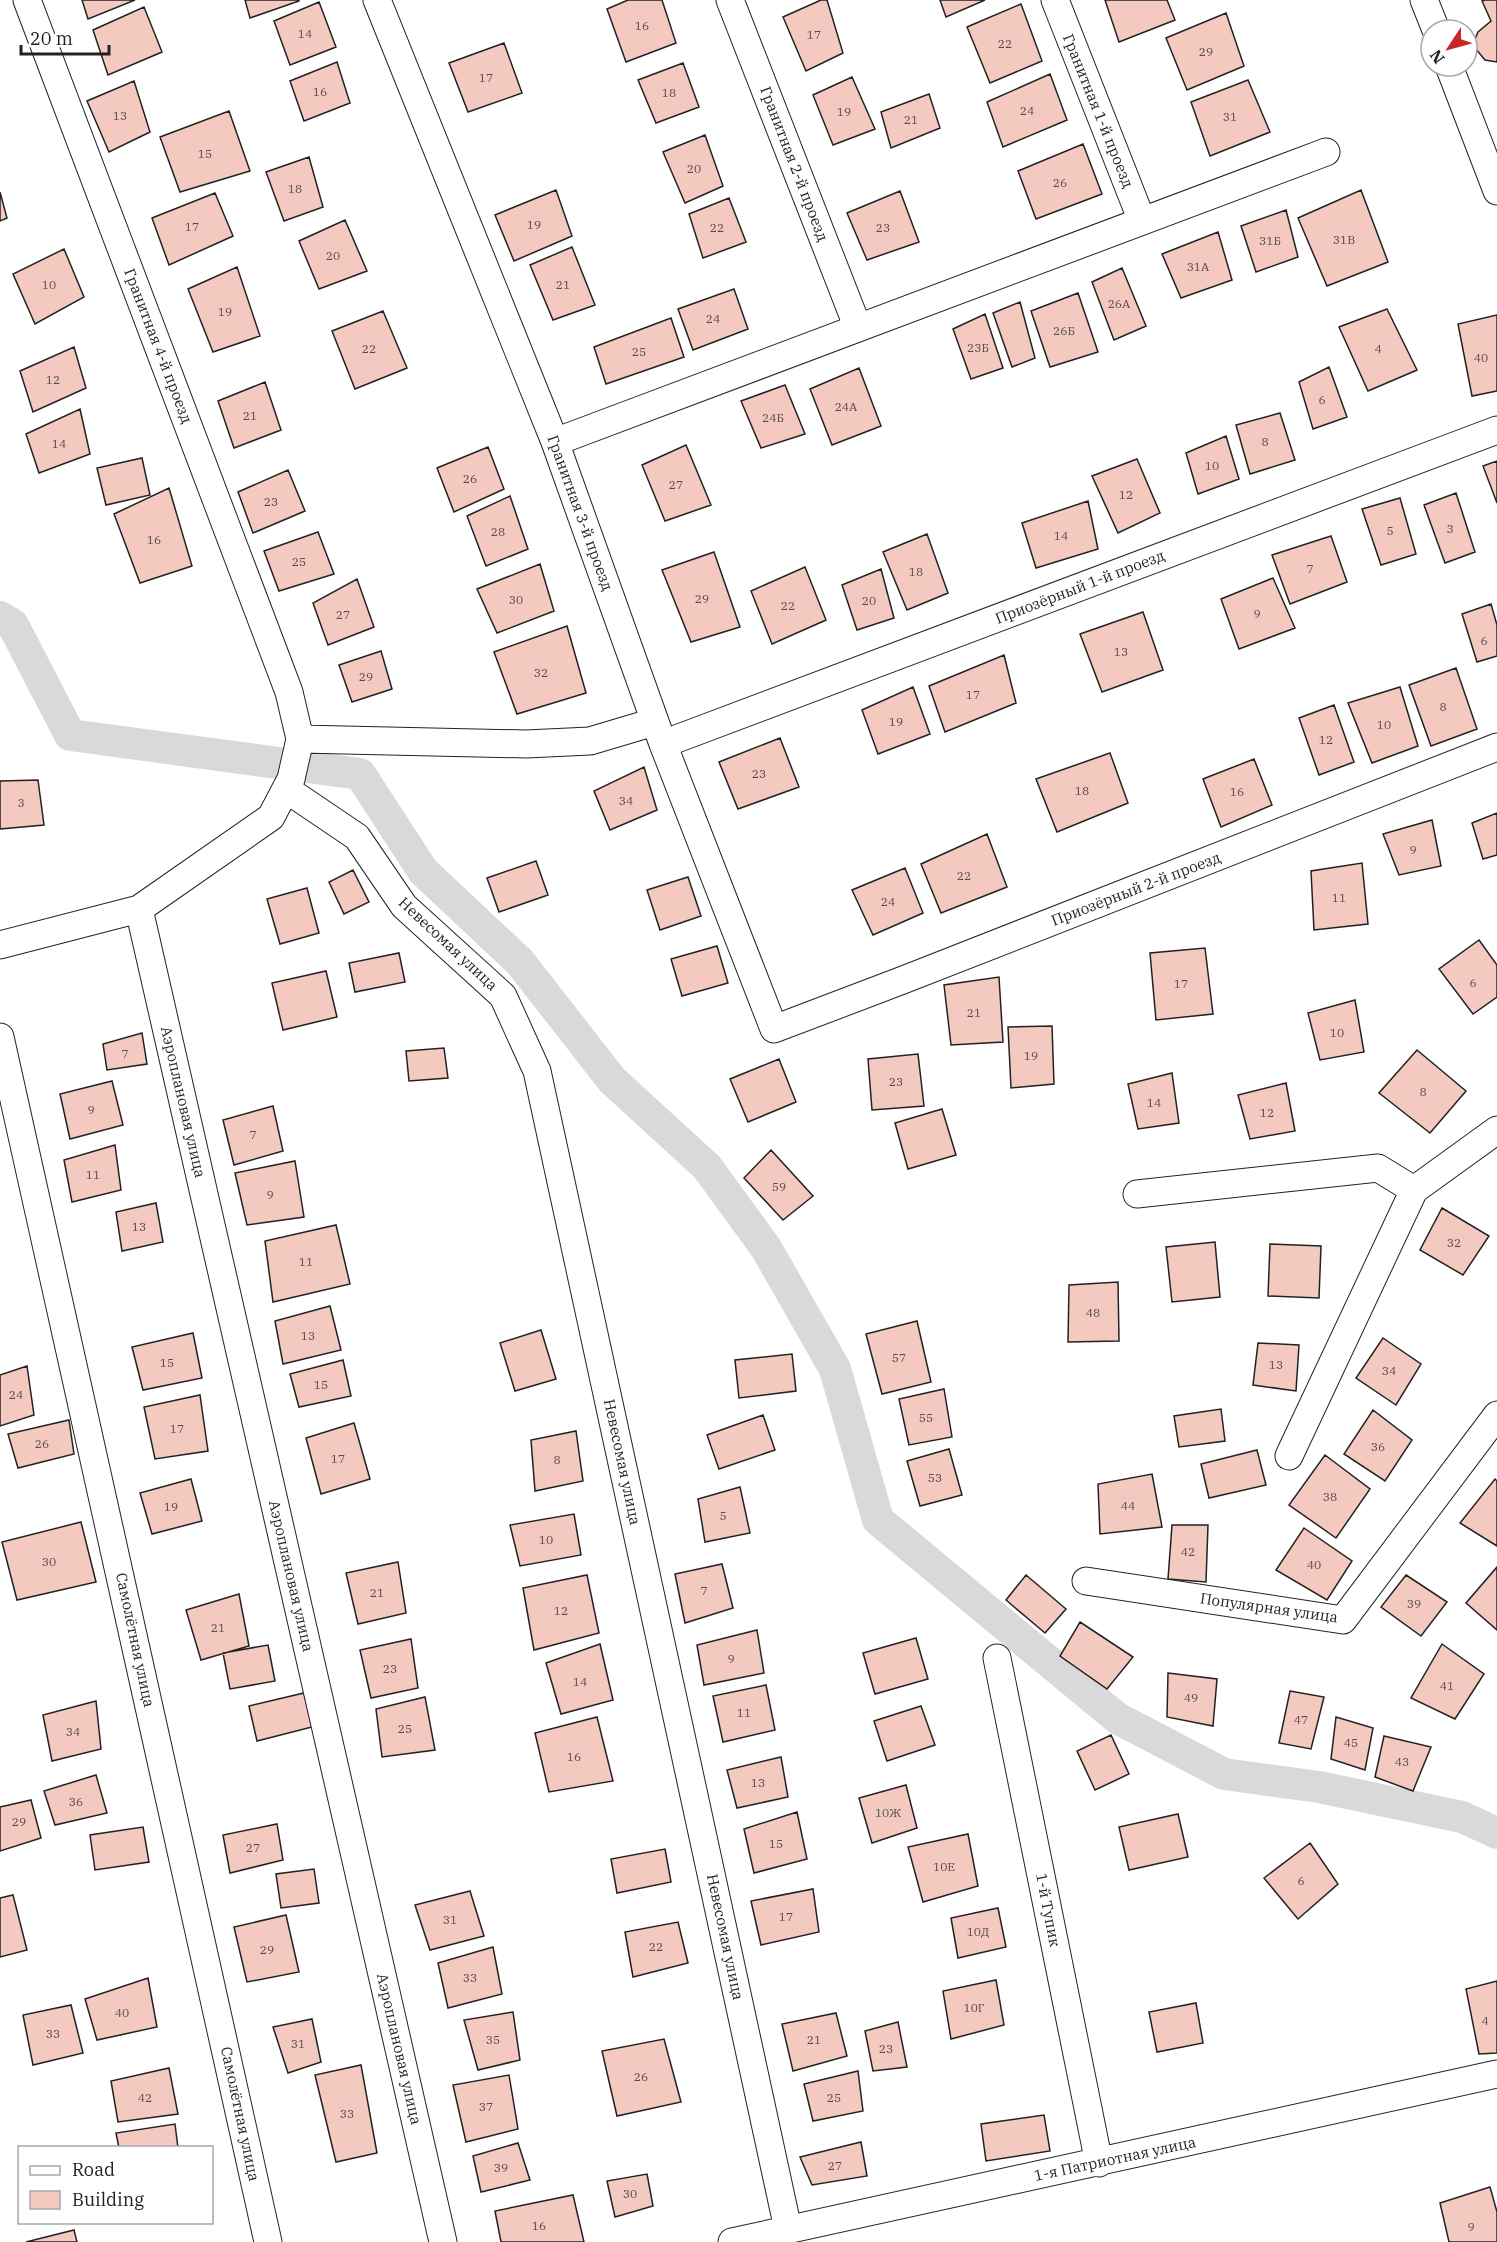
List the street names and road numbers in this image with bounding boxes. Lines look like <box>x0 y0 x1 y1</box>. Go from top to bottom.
street label: Гранитная 1-й проезд <box>1059 31 1138 191</box>
street label: Гранитная 2-й проезд <box>756 84 833 244</box>
street label: Гранитная 4-й проезд <box>120 266 197 426</box>
street label: Гранитная 3-й проезд <box>543 432 617 593</box>
street label: Приозёрный 1-й проезд <box>992 545 1167 628</box>
street label: Приозёрный 2-й проезд <box>1048 847 1223 930</box>
street label: Невесомая улица <box>395 893 502 994</box>
street label: Аэроплановая улица <box>157 1024 210 1179</box>
street label: Невесомая улица <box>600 1397 645 1527</box>
street label: Аэроплановая улица <box>265 1498 318 1653</box>
street label: Самолётная улица <box>112 1571 159 1709</box>
street label: Популярная улица <box>1199 1588 1339 1627</box>
street label: 1-й Тупик <box>1032 1871 1065 1949</box>
street label: Невесомая улица <box>703 1872 748 2002</box>
street label: Аэроплановая улица <box>373 1971 426 2126</box>
street label: Самолётная улица <box>217 2045 264 2183</box>
street label: 1-я Патриотная улица <box>1032 2132 1198 2185</box>

